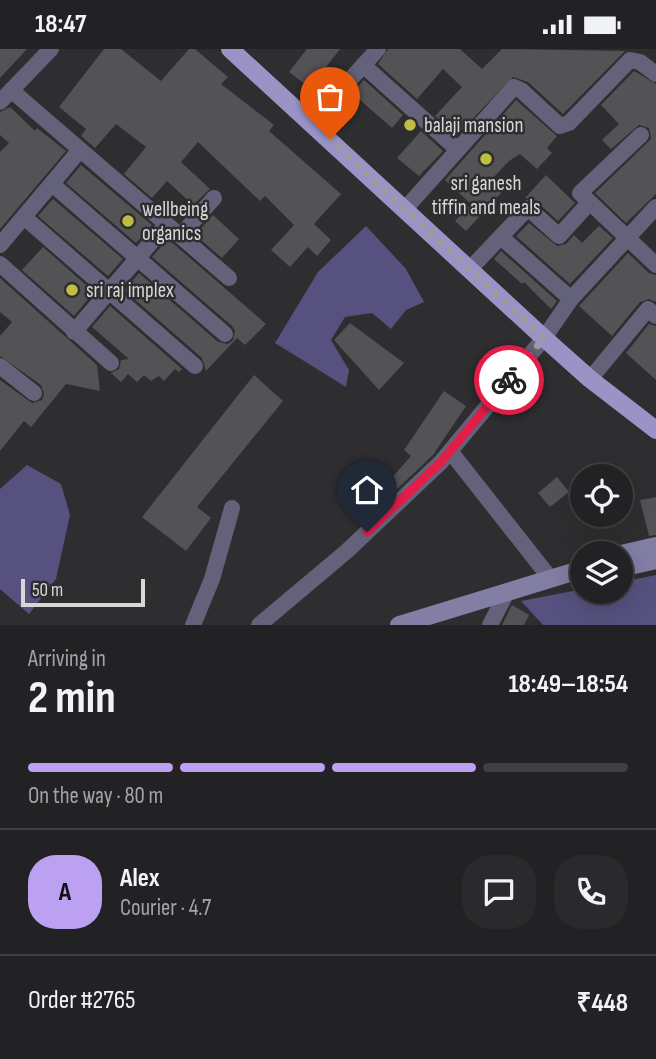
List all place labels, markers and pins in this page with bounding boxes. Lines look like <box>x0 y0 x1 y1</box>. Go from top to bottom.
pin <box>300 67 360 139</box>
place label: balaji mansion <box>424 113 523 138</box>
marker: balaji mansion <box>402 117 418 133</box>
marker: sri ganesh tiffin and meals <box>478 151 494 167</box>
place label: sri ganesh tiffin and meals <box>431 171 541 220</box>
place label: wellbeing organics <box>142 197 208 246</box>
marker: wellbeing organics <box>120 213 136 229</box>
place label: sri raj implex <box>86 278 174 303</box>
marker: sri raj implex <box>64 282 80 298</box>
pin <box>337 460 397 532</box>

